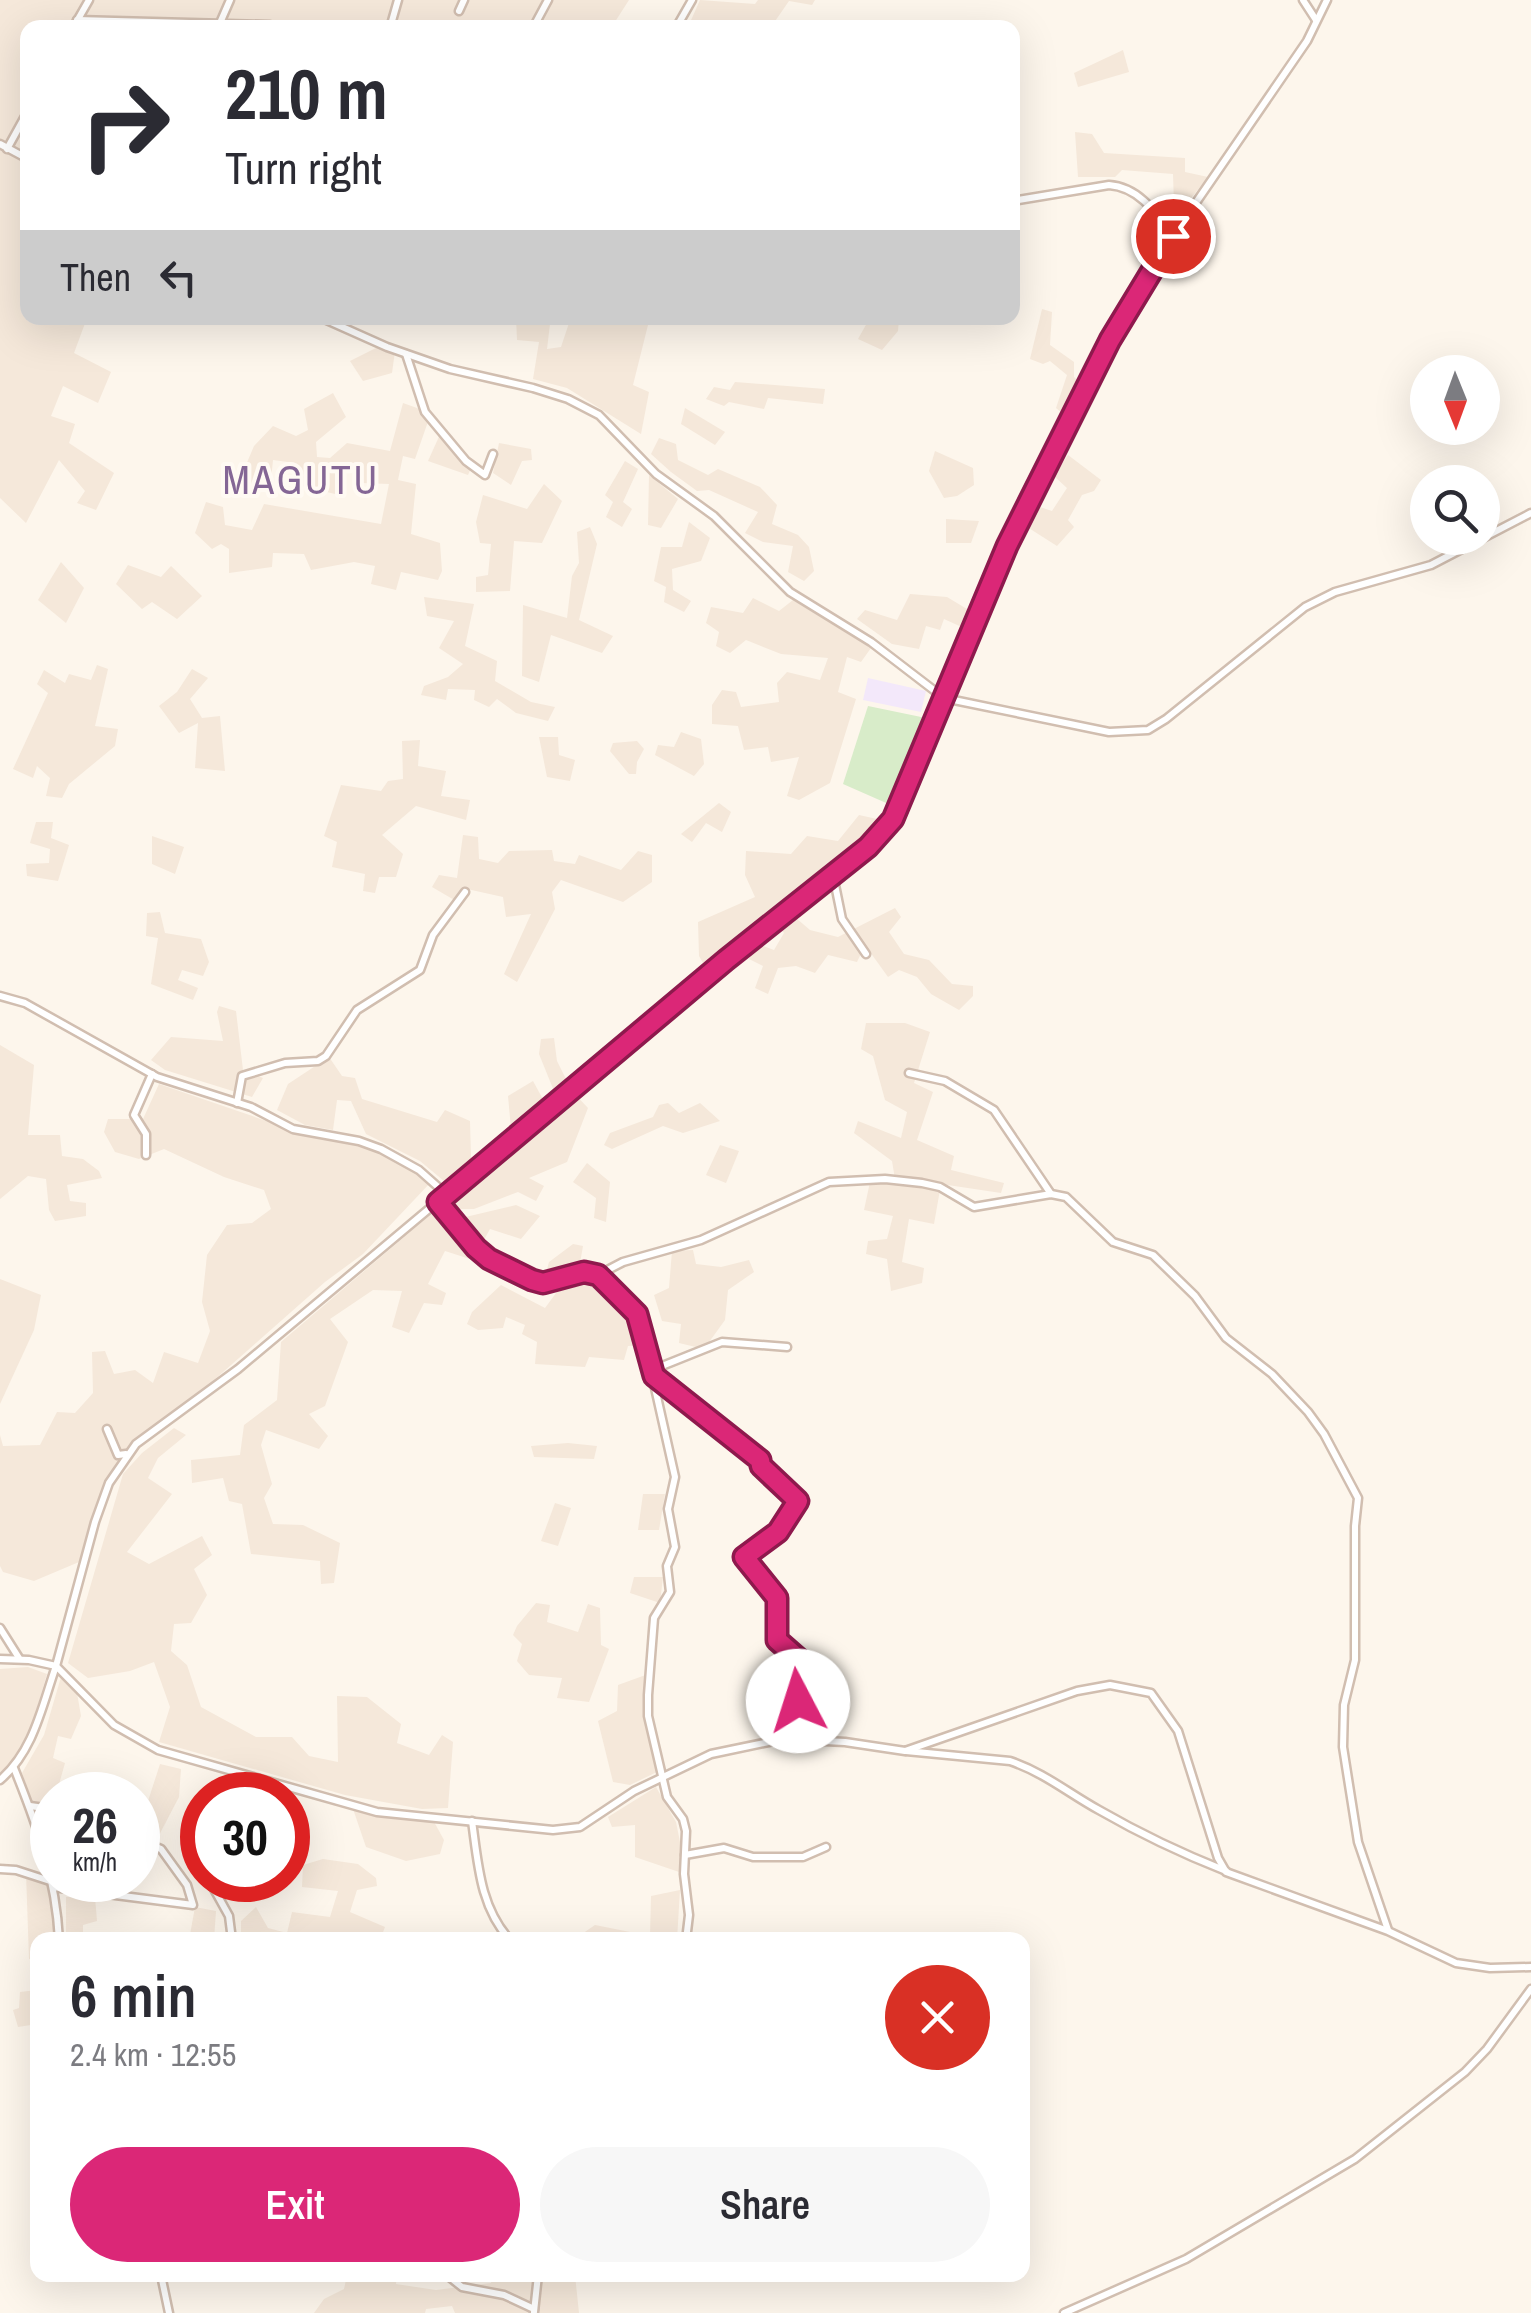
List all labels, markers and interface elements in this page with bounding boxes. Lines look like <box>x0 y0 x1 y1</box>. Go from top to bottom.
text: 210 m <box>225 47 388 141</box>
icon: right <box>60 60 190 190</box>
text: Turn right <box>225 137 382 198</box>
pin <box>1131 194 1216 279</box>
icon: arrive <box>1146 209 1201 264</box>
icon: left <box>151 250 206 305</box>
text: Then <box>60 252 131 303</box>
north arrow <box>1410 355 1500 445</box>
map controls <box>1410 355 1500 555</box>
district label: MAGUTU <box>222 453 380 506</box>
button: search <box>1410 465 1500 555</box>
position arrow <box>746 1649 850 1753</box>
speed limit sign: 30 <box>180 1772 310 1902</box>
text: 26 <box>72 1791 118 1859</box>
text: km/h <box>73 1845 117 1879</box>
text: 6 min <box>70 1955 197 2036</box>
button: close <box>885 1965 990 2070</box>
text: 2.4 km · 12:55 <box>70 2033 236 2076</box>
button: Exit <box>70 2147 520 2262</box>
button: Share <box>540 2147 990 2262</box>

